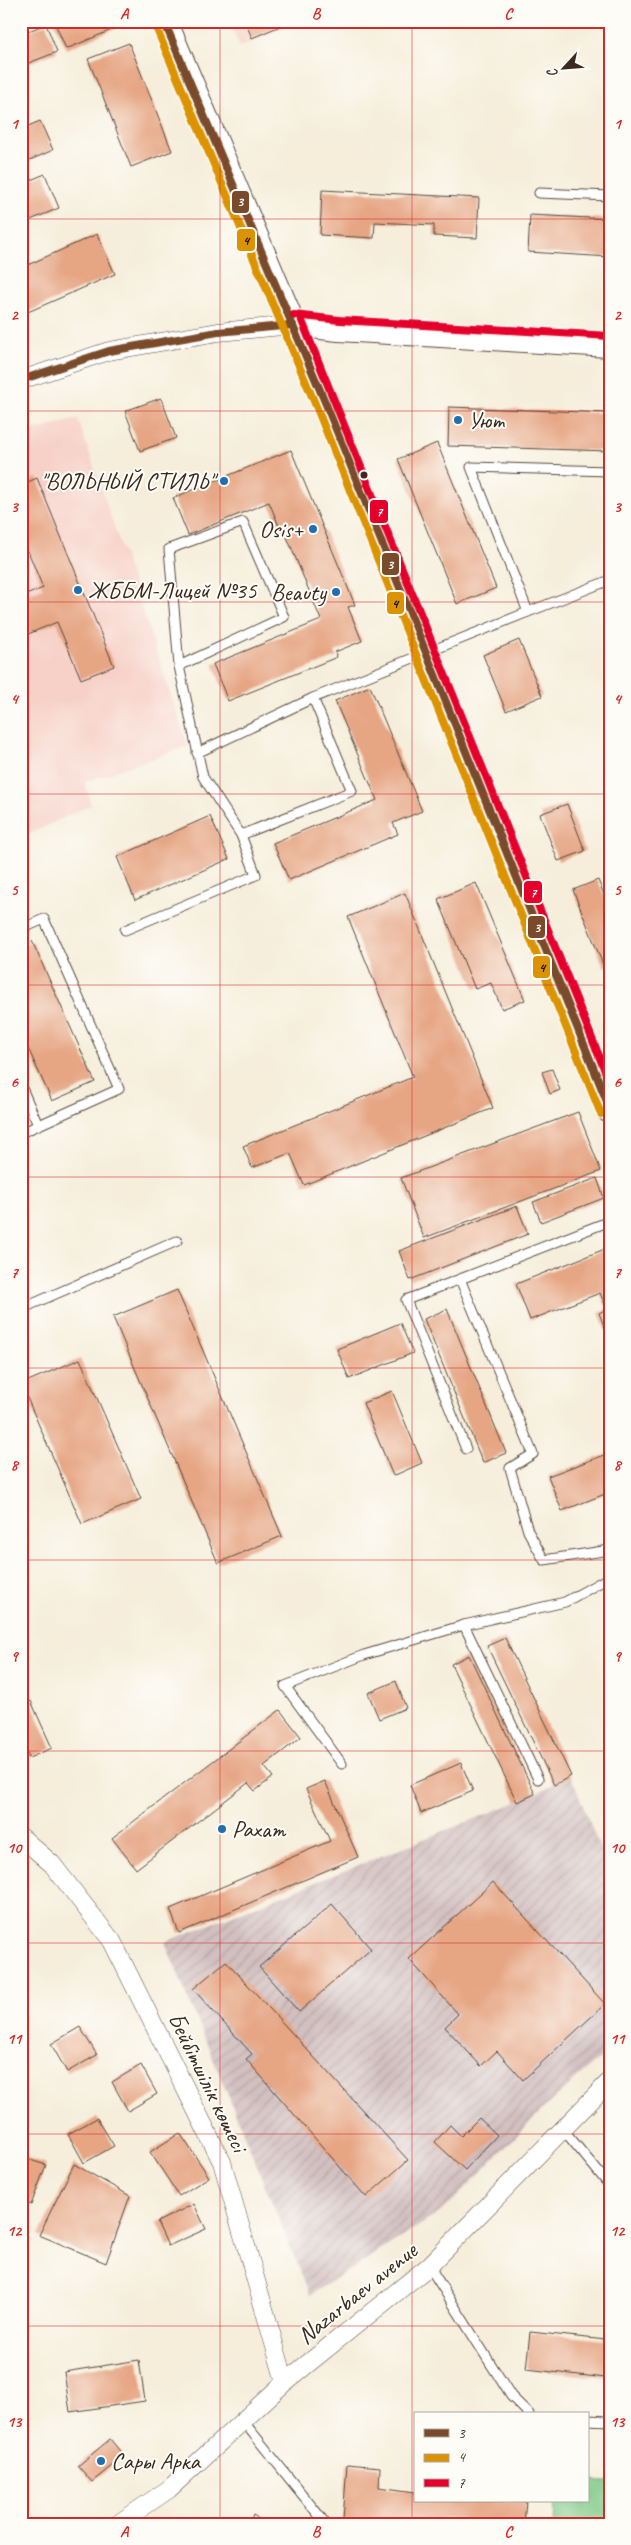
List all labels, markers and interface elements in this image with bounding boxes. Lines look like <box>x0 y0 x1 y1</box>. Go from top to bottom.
text: A <box>120 4 130 24</box>
text: B <box>312 4 322 24</box>
text: C <box>504 4 514 24</box>
north arrow <box>538 42 588 92</box>
text: С <box>543 65 562 80</box>
text: 1 <box>10 114 19 134</box>
text: 1 <box>613 114 622 134</box>
line badge: 3 <box>231 190 250 214</box>
text: 3 <box>237 193 245 210</box>
line badge: 4 <box>236 228 256 252</box>
text: 4 <box>243 232 251 249</box>
text: 2 <box>10 305 19 325</box>
text: 2 <box>613 305 622 325</box>
place label: Уют <box>468 405 505 435</box>
marker: Уют <box>452 414 464 426</box>
place label: "ВОЛЬНЫЙ СТИЛЬ" <box>40 466 219 496</box>
unlabelled marker <box>359 470 369 480</box>
marker: "ВОЛЬНЫЙ СТИЛЬ" <box>218 475 230 487</box>
text: 3 <box>10 497 19 517</box>
text: 3 <box>613 497 622 517</box>
line badge: 7 <box>369 499 389 524</box>
text: 7 <box>376 503 384 520</box>
place label: Osis+ <box>259 514 304 544</box>
marker: Osis+ <box>307 523 319 535</box>
line badge: 3 <box>381 552 400 576</box>
text: 3 <box>387 556 395 573</box>
place label: ЖББМ-Лицей №35 <box>88 575 258 605</box>
place label: Beauty <box>271 577 328 607</box>
marker: ЖББМ-Лицей №35 <box>72 584 84 596</box>
marker: Beauty <box>330 586 342 598</box>
line badge: 4 <box>386 591 405 615</box>
text: 4 <box>392 595 400 612</box>
text: 4 <box>10 689 19 709</box>
text: 4 <box>613 689 622 709</box>
text: 5 <box>11 880 20 900</box>
line badge: 7 <box>523 880 543 904</box>
text: 5 <box>614 880 623 900</box>
text: 7 <box>530 884 538 901</box>
line badge: 3 <box>527 915 546 939</box>
text: 3 <box>534 919 542 936</box>
line badge: 4 <box>532 955 551 979</box>
text: 4 <box>539 959 547 976</box>
text: 6 <box>10 1072 19 1092</box>
text: 6 <box>613 1072 622 1092</box>
text: 7 <box>10 1263 19 1283</box>
text: 7 <box>613 1263 622 1283</box>
text: 8 <box>10 1455 19 1475</box>
text: 8 <box>613 1455 622 1475</box>
text: 9 <box>10 1646 19 1666</box>
text: 9 <box>613 1646 622 1666</box>
place label: Рахат <box>232 1814 286 1844</box>
marker: Рахат <box>216 1823 228 1835</box>
text: 10 <box>7 1838 23 1858</box>
text: 10 <box>610 1838 626 1858</box>
street label: Бейбітшілік көшесі <box>161 2007 256 2159</box>
text: 11 <box>7 2029 23 2049</box>
text: 11 <box>610 2029 626 2049</box>
text: 12 <box>7 2221 23 2241</box>
text: 12 <box>610 2221 626 2241</box>
street label: Nazarbaev avenue <box>291 2234 425 2350</box>
text: 13 <box>7 2412 23 2432</box>
legend <box>414 2412 588 2502</box>
text: 13 <box>610 2412 626 2432</box>
text: 3 <box>458 2424 466 2443</box>
place label: Сары Арка <box>111 2446 202 2476</box>
text: 4 <box>458 2448 466 2467</box>
marker: Сары Арка <box>95 2455 107 2467</box>
text: 7 <box>458 2474 466 2493</box>
text: A <box>120 2522 130 2542</box>
text: B <box>312 2522 322 2542</box>
text: C <box>504 2522 514 2542</box>

